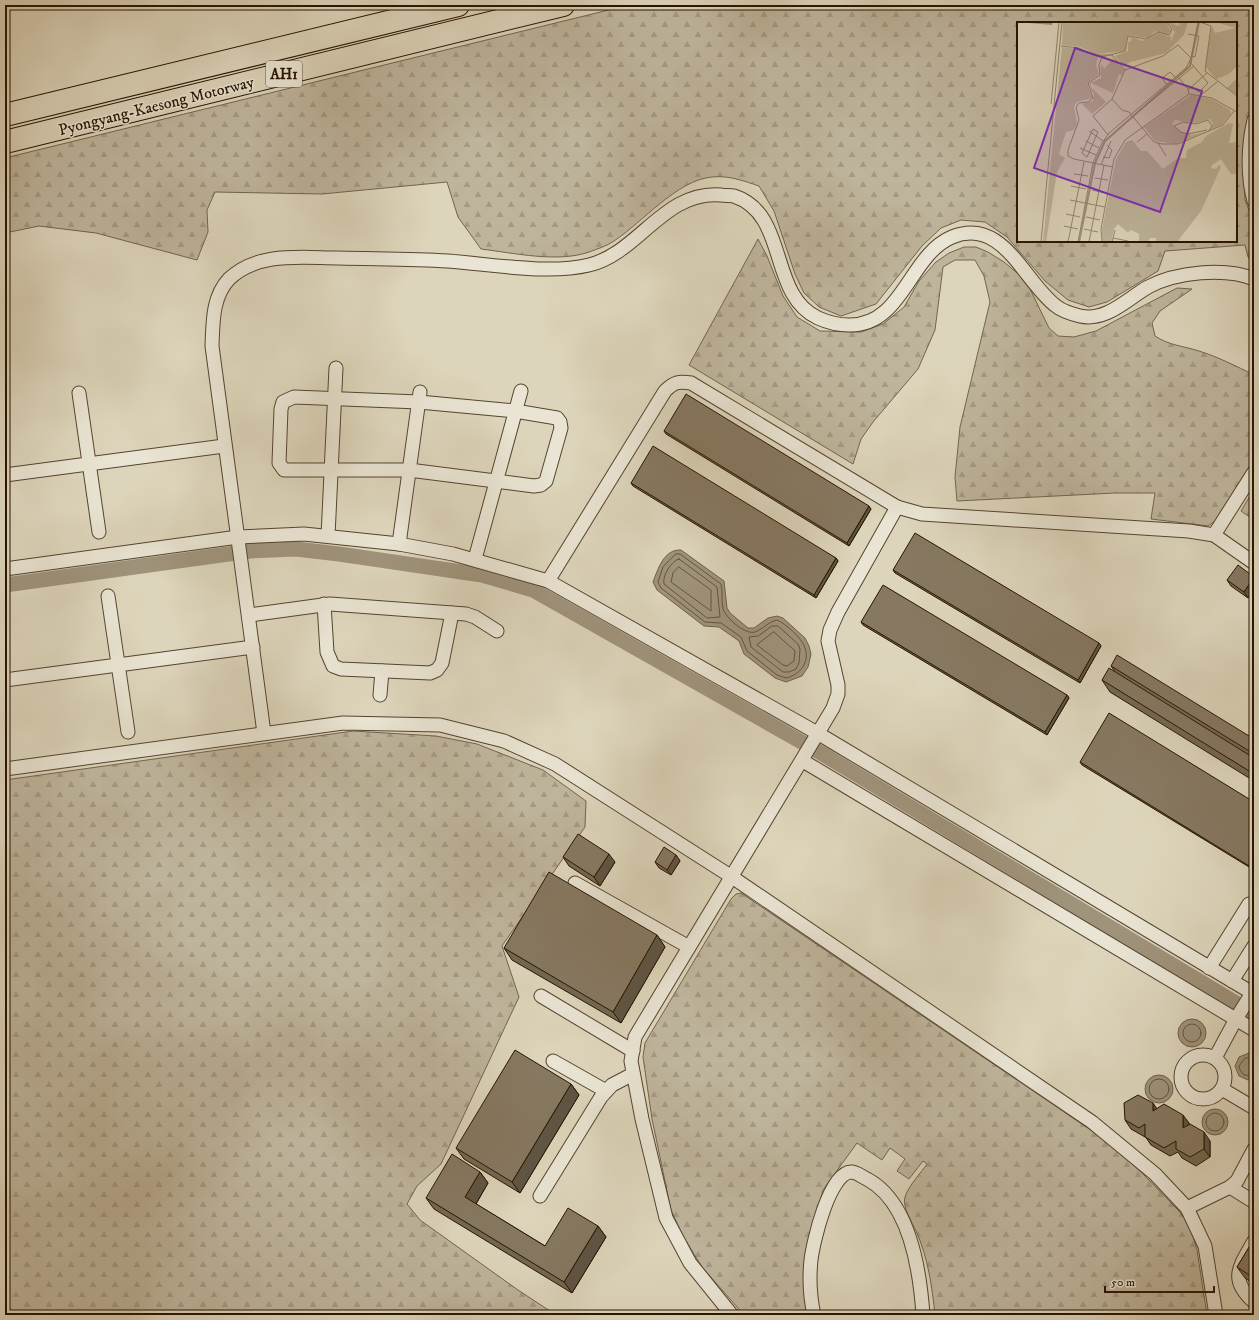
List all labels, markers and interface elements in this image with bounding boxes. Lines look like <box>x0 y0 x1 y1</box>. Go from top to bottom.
inset map <box>1017 22 1237 242</box>
road number: AH1 <box>266 61 302 87</box>
street label: Pyongyang-Kaesong Motorway <box>56 72 257 140</box>
scale bar <box>1105 1268 1214 1294</box>
text: 50 m <box>1111 1275 1135 1290</box>

